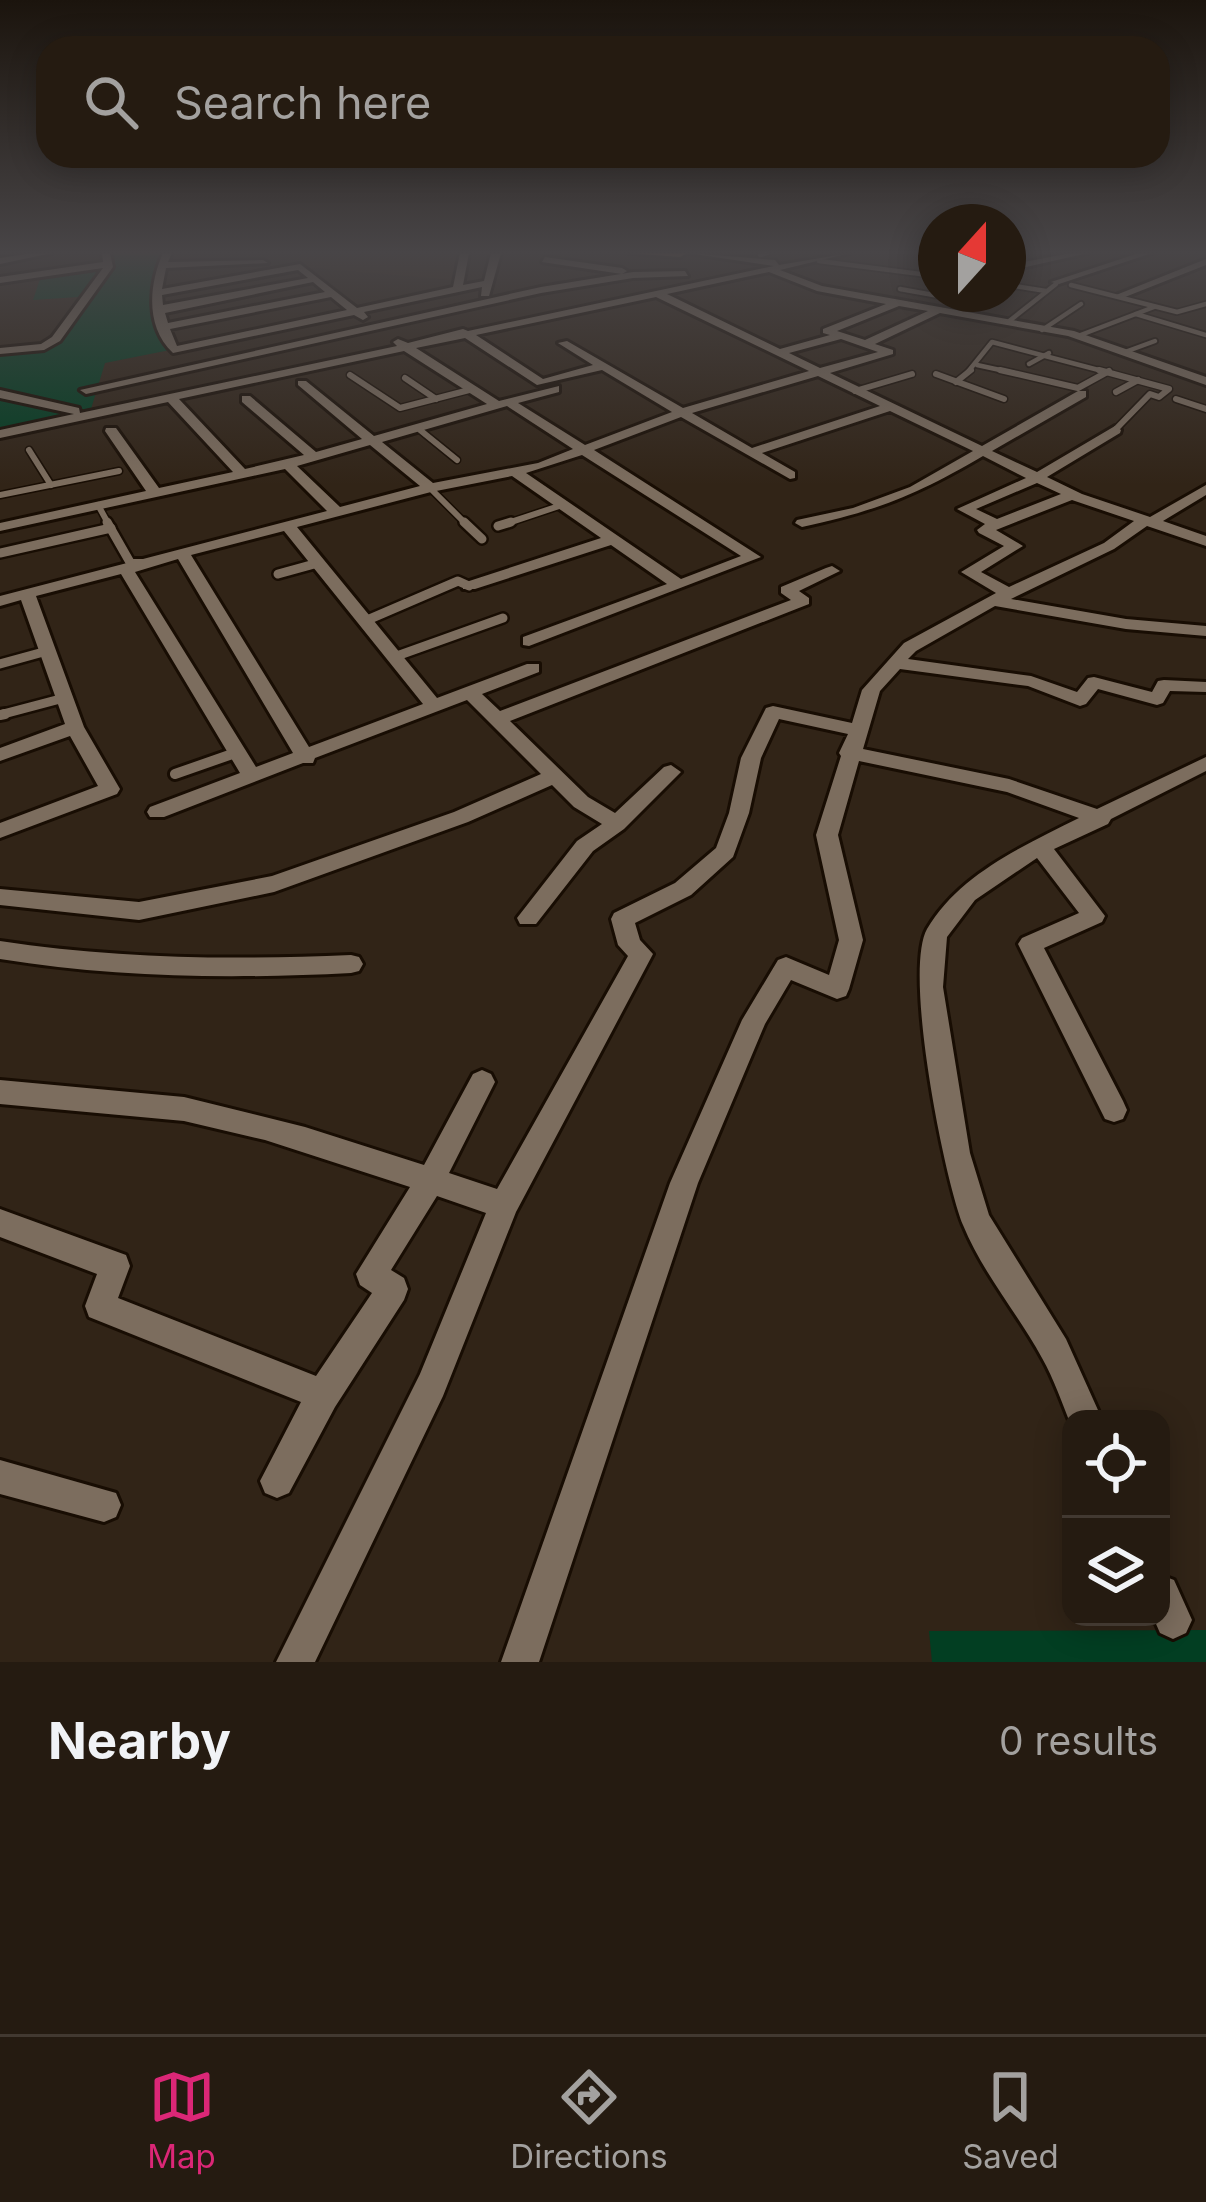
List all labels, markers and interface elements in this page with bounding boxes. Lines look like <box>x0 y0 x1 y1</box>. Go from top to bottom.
search box <box>36 36 1170 168</box>
icon: search <box>78 69 144 135</box>
text: Search here <box>174 75 431 130</box>
north arrow <box>918 204 1026 312</box>
map controls <box>1062 1410 1170 1626</box>
button: locate <box>1062 1410 1170 1518</box>
button: layers <box>1062 1518 1170 1626</box>
text: Nearby <box>48 1710 231 1771</box>
text: 0 results <box>999 1717 1158 1764</box>
tab: Map <box>147 2064 216 2176</box>
tab: Directions <box>510 2064 668 2176</box>
tab: Saved <box>962 2064 1059 2176</box>

